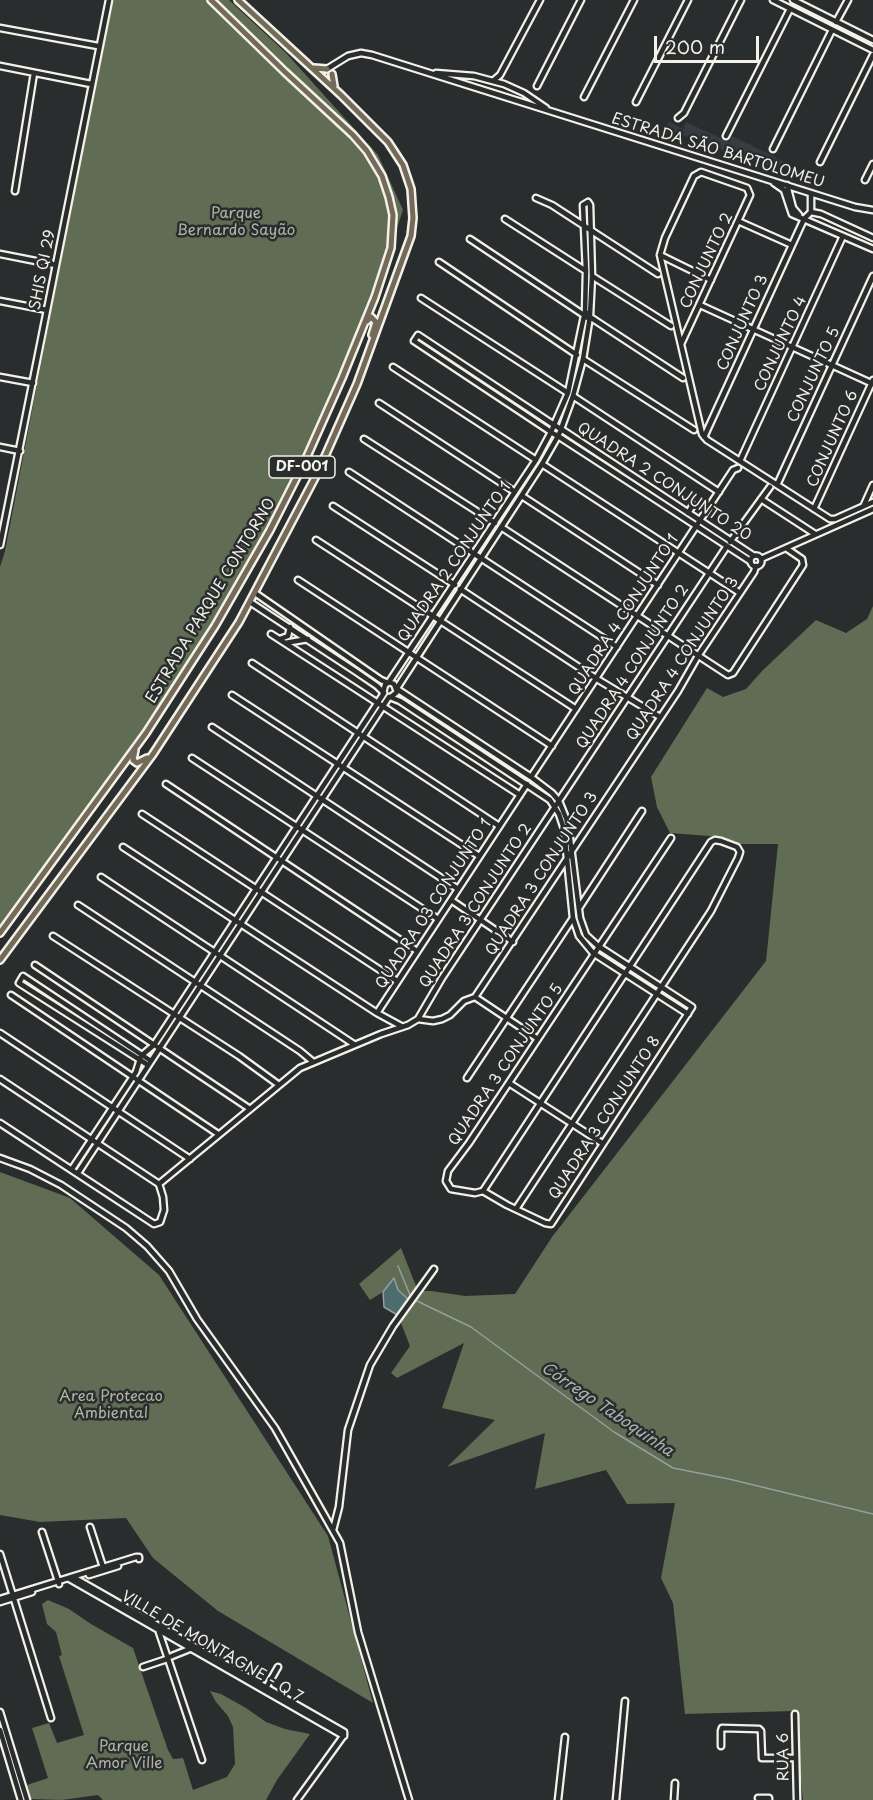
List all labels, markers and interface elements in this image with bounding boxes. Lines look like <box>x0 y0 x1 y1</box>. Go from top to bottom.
scale bar <box>657 24 762 62</box>
text: 200 m <box>665 33 725 60</box>
street label: ESTRADA SÃO BARTOLOMEU <box>609 110 827 192</box>
park label: Parque Bernardo Sayão <box>177 205 295 240</box>
street label: CONJUNTO 2 <box>677 210 737 312</box>
street label: SHIS QI 29 <box>26 228 60 312</box>
street label: CONJUNTO 3 <box>714 272 772 374</box>
street label: CONJUNTO 4 <box>751 293 811 395</box>
street label: CONJUNTO 5 <box>784 325 844 425</box>
street label: CONJUNTO 6 <box>804 388 862 490</box>
street label: QUADRA 2 CONJUNTO 20 <box>574 419 754 545</box>
road number: DF-001 <box>269 456 335 478</box>
street label: QUADRA 2 CONJUNTO 1 <box>395 479 515 645</box>
street label: ESTRADA PARQUE CONTORNO <box>143 495 279 707</box>
street label: QUADRA 4 CONJUNTO 1 <box>565 531 683 699</box>
street label: QUADRA 4 CONJUNTO 3 <box>623 574 743 744</box>
street label: QUADRA 4 CONJUNTO 2 <box>573 581 693 753</box>
street label: QUADRA 3 CONJUNTO 3 <box>482 789 602 959</box>
street label: QUADRA 03 CONJUNTO 1 <box>372 816 496 992</box>
street label: QUADRA 3 CONJUNTO 2 <box>416 820 536 992</box>
street label: QUADRA 3 CONJUNTO 5 <box>445 981 567 1149</box>
street label: QUADRA 3 CONJUNTO 8 <box>545 1033 665 1203</box>
water label: Córrego Taboquinha <box>537 1359 677 1461</box>
park label: Area Protecao Ambiental <box>59 1388 163 1423</box>
street label: VILLE DE MONTAGNE - Q 7 <box>118 1588 306 1706</box>
street label: RUA 6 <box>775 1733 793 1781</box>
park label: Parque Amor Ville <box>86 1738 162 1773</box>

